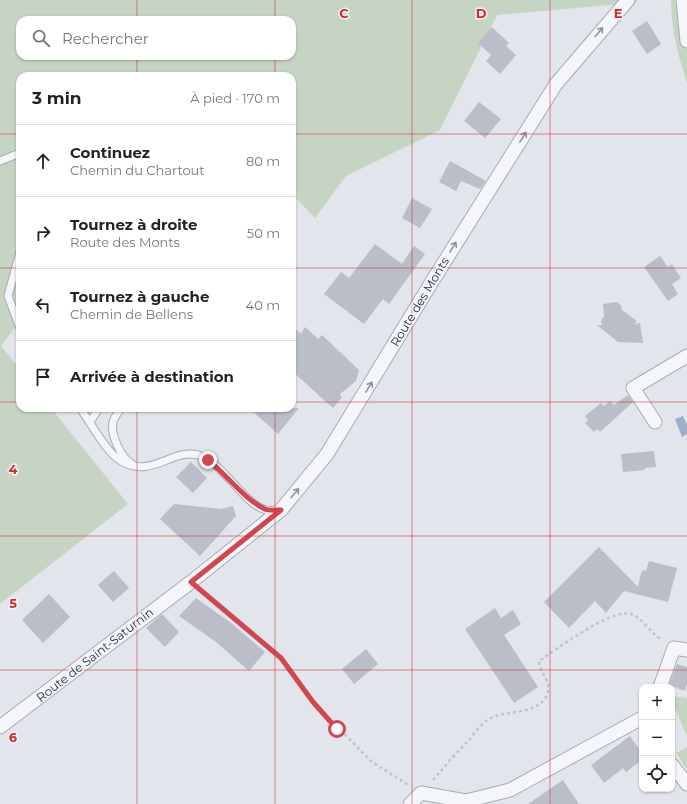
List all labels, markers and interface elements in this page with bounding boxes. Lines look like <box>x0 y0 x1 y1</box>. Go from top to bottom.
text: C <box>339 5 349 21</box>
text: D <box>476 5 487 21</box>
text: E <box>614 5 623 21</box>
search box <box>16 16 296 60</box>
icon: search <box>30 27 52 49</box>
one-way arrow <box>595 27 604 38</box>
text: Rechercher <box>62 29 149 48</box>
text: 3 min <box>32 88 82 108</box>
text: À pied · 170 m <box>190 90 280 106</box>
one-way arrow <box>519 131 527 143</box>
text: Continuez <box>70 143 150 162</box>
icon: ahead <box>32 150 54 172</box>
text: 80 m <box>246 153 280 169</box>
text: Chemin du Chartout <box>70 162 205 178</box>
text: Tournez à droite <box>70 215 198 234</box>
icon: right <box>32 222 54 244</box>
text: 50 m <box>247 225 280 241</box>
text: Route des Monts <box>70 234 180 250</box>
one-way arrow <box>450 241 458 253</box>
street label: Route des Monts <box>387 254 452 349</box>
text: Tournez à gauche <box>70 287 209 306</box>
icon: left <box>32 294 54 316</box>
text: 40 m <box>246 297 280 313</box>
text: Chemin de Bellens <box>70 306 193 322</box>
icon: arrive <box>32 366 54 388</box>
text: Arrivée à destination <box>70 367 234 386</box>
one-way arrow <box>365 382 373 393</box>
route end <box>199 451 217 469</box>
text: 4 <box>9 461 18 477</box>
one-way arrow <box>290 488 299 499</box>
text: 5 <box>9 595 17 611</box>
street label: Route de Saint-Saturnin <box>33 604 156 705</box>
map controls <box>639 684 675 792</box>
button: + <box>639 684 675 720</box>
route start <box>328 720 346 738</box>
button: − <box>639 720 675 756</box>
text: 6 <box>9 729 18 745</box>
button: locate <box>639 756 675 792</box>

